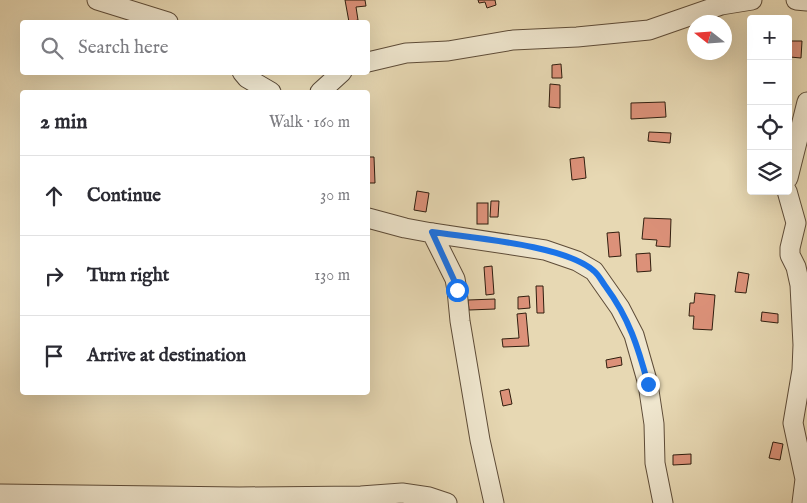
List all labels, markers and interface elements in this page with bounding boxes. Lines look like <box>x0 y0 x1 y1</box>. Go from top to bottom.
north arrow <box>687 15 732 60</box>
map controls <box>747 15 792 195</box>
button: + <box>747 15 792 60</box>
search box <box>20 20 370 75</box>
icon: search <box>38 34 66 62</box>
text: Search here <box>78 36 169 60</box>
button: − <box>747 60 792 105</box>
button: locate <box>747 105 792 150</box>
text: 2 min <box>40 109 87 136</box>
text: Walk · 160 m <box>269 113 350 133</box>
button: layers <box>747 150 792 195</box>
icon: ahead <box>40 182 68 210</box>
text: Continue <box>87 184 161 208</box>
text: 30 m <box>320 186 350 206</box>
icon: right <box>40 262 68 290</box>
text: Turn right <box>87 264 169 288</box>
text: 130 m <box>314 266 350 286</box>
route start <box>446 279 469 302</box>
icon: arrive <box>40 342 68 370</box>
text: Arrive at destination <box>87 344 246 368</box>
route end <box>637 373 660 396</box>

